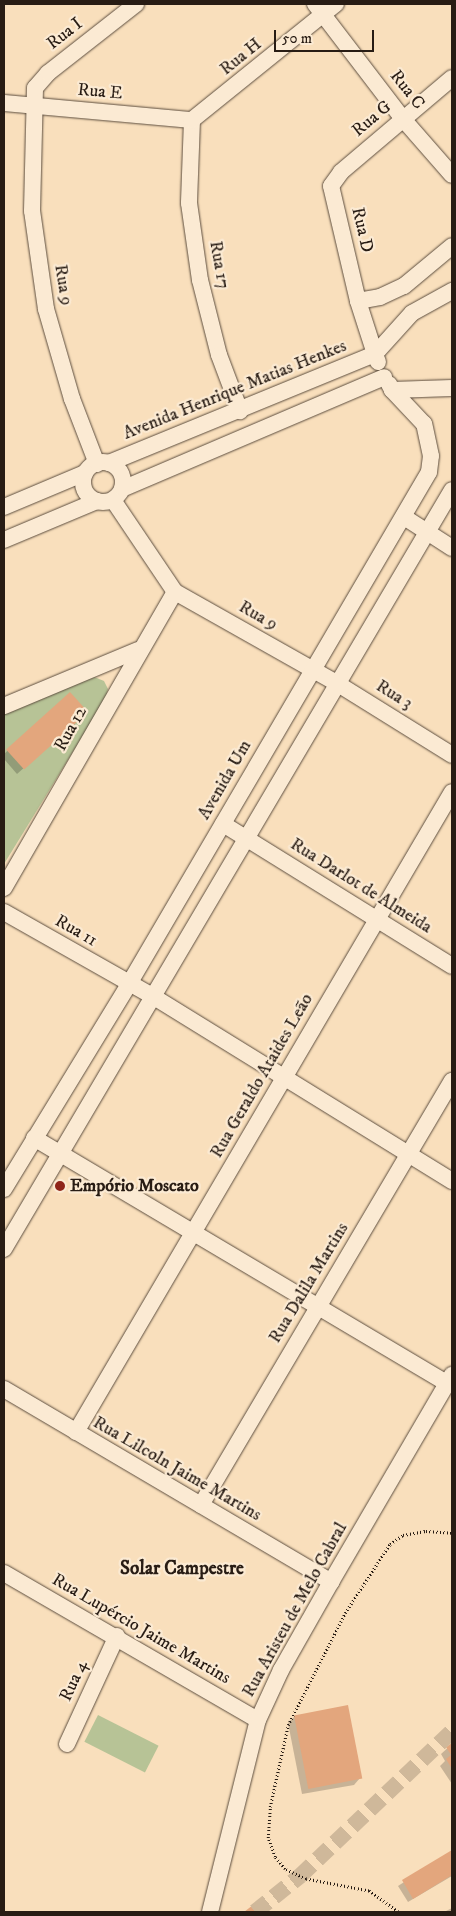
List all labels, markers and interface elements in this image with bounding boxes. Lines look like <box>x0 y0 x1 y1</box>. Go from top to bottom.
street label: Rua I <box>43 13 87 55</box>
scale bar <box>276 20 376 52</box>
text: 50 m <box>282 29 312 48</box>
street label: Rua H <box>216 34 266 80</box>
street label: Rua C <box>385 66 429 114</box>
street label: Rua E <box>77 79 123 105</box>
street label: Rua G <box>348 96 396 142</box>
street label: Rua D <box>346 205 378 255</box>
street label: Rua 17 <box>204 239 234 291</box>
street label: Rua 9 <box>49 263 77 307</box>
street label: Avenida Henrique Matias Henkes <box>120 335 350 445</box>
street label: Rua 9 <box>235 596 281 636</box>
street label: Rua 3 <box>372 676 416 714</box>
street label: Rua 12 <box>50 703 92 755</box>
street label: Avenida Um <box>194 736 256 824</box>
street label: Rua Darlot de Almeida <box>286 834 436 938</box>
street label: Rua 11 <box>51 910 101 952</box>
street label: Rua Geraldo Ataides Leão <box>206 990 318 1162</box>
place label: Empório Moscato <box>70 1175 199 1197</box>
marker: Empório Moscato <box>54 1180 66 1192</box>
street label: Rua Dalila Martins <box>265 1219 353 1347</box>
street label: Rua Lilcoln Jaime Martins <box>89 1412 265 1526</box>
street label: Rua Aristeu de Melo Cabral <box>238 1519 352 1701</box>
district label: Solar Campestre <box>120 1558 244 1580</box>
street label: Rua Lupércio Jaime Martins <box>48 1569 234 1689</box>
street label: Rua 4 <box>55 1657 93 1705</box>

